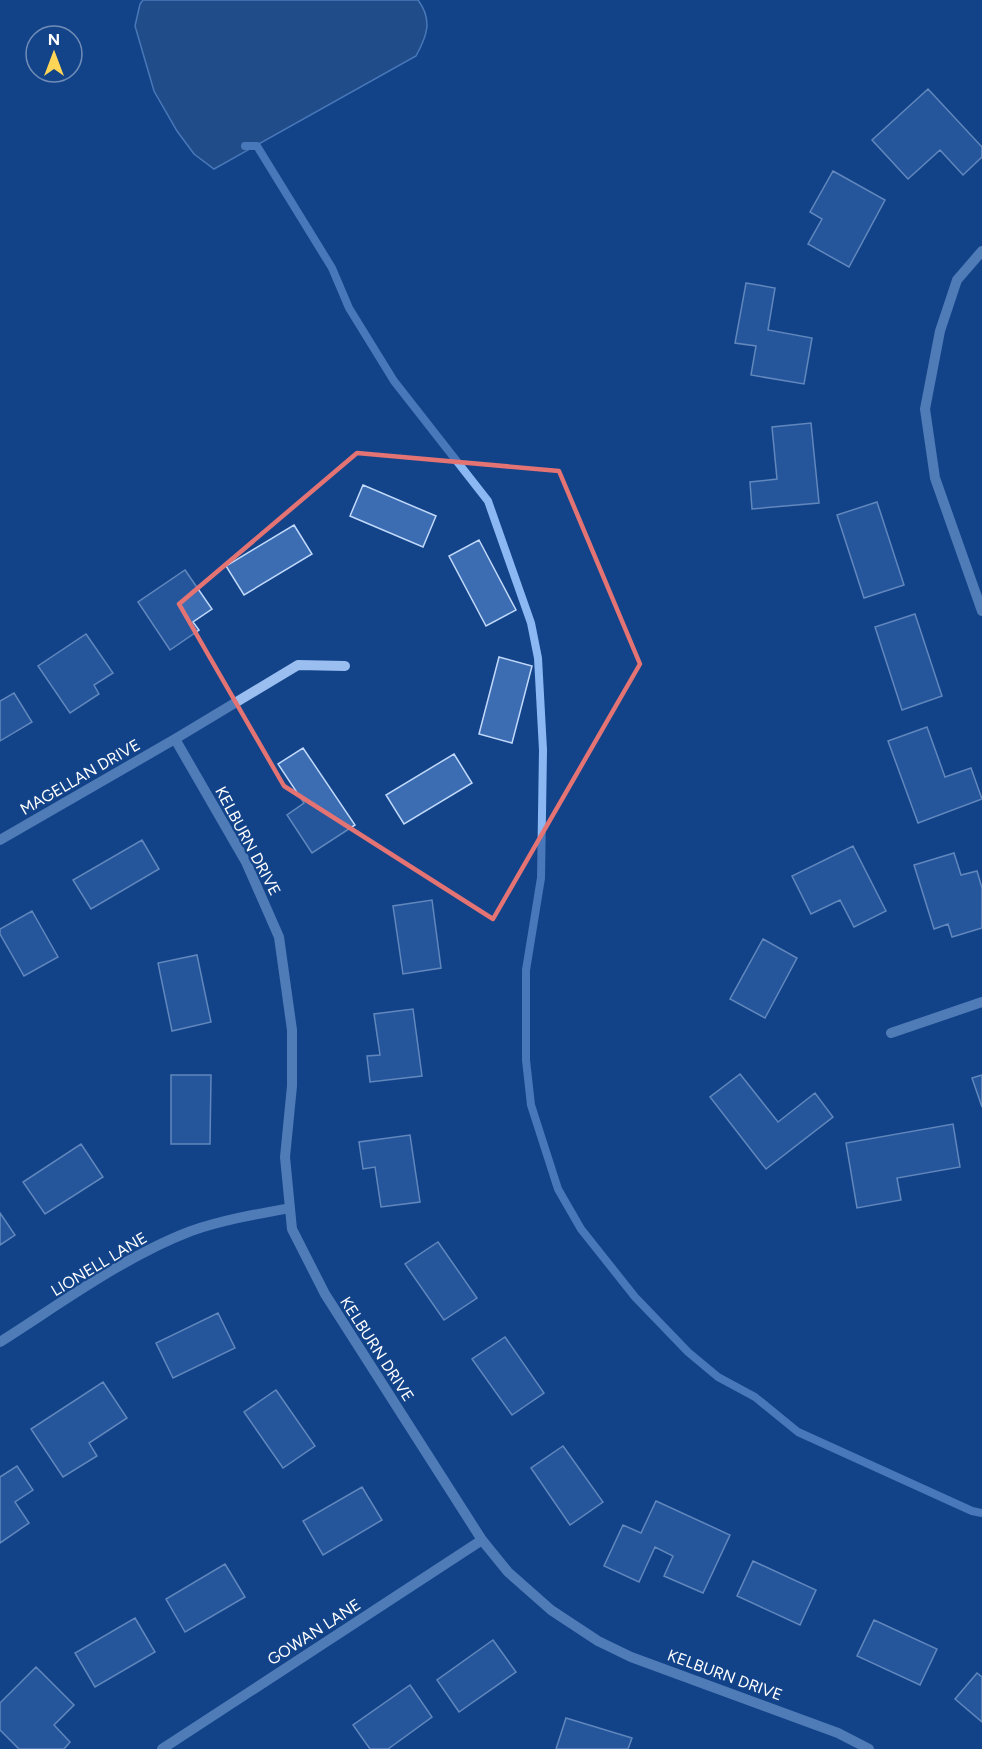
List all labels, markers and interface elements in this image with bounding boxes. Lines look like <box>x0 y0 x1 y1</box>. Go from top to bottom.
north arrow <box>24 24 84 84</box>
text: N <box>48 30 60 49</box>
street label: MAGELLAN DRIVE <box>17 735 143 819</box>
street label: KELBURN DRIVE <box>211 783 285 899</box>
street label: LIONELL LANE <box>48 1228 150 1300</box>
street label: KELBURN DRIVE <box>336 1293 418 1405</box>
street label: GOWAN LANE <box>264 1595 364 1669</box>
street label: KELBURN DRIVE <box>665 1645 785 1705</box>

